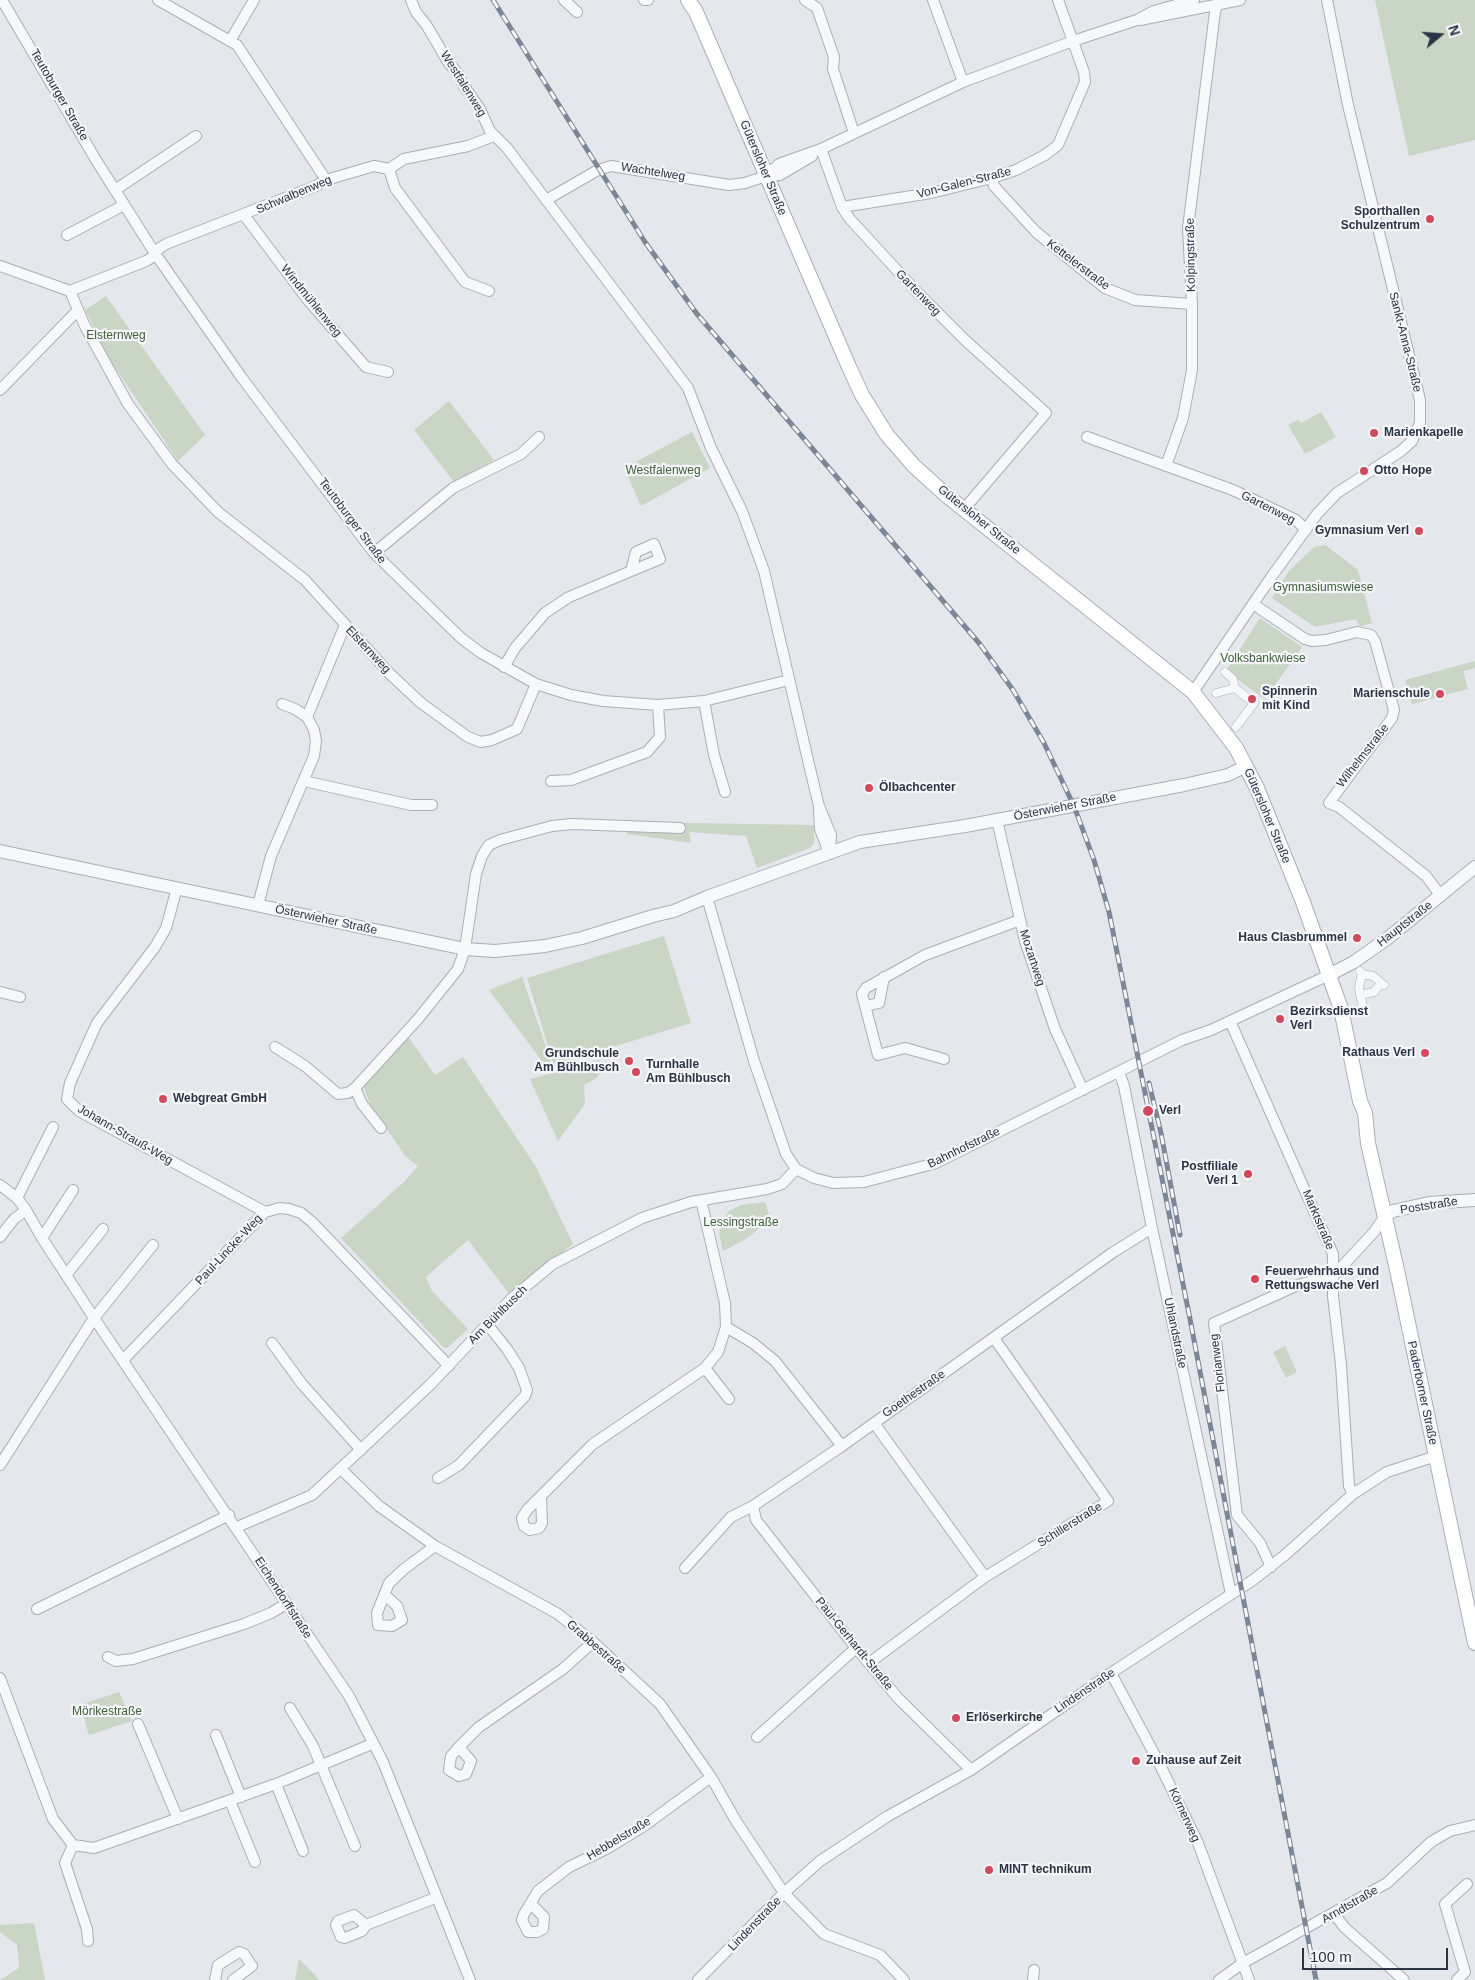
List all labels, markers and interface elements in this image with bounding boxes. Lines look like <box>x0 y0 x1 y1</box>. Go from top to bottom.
north arrow <box>1415 10 1465 60</box>
text: N <box>1445 23 1463 38</box>
street label: Teutoburger Straße <box>27 47 91 143</box>
street label: Westfalenweg <box>437 48 489 120</box>
street label: Gütersloher Straße <box>736 118 790 218</box>
street label: Wachtelweg <box>620 160 686 184</box>
street label: Von-Galen-Straße <box>915 164 1013 202</box>
street label: Schwalbenweg <box>254 173 334 217</box>
place label: Sporthallen Schulzentrum <box>1341 205 1420 233</box>
marker: Sporthallen Schulzentrum <box>1424 213 1436 225</box>
street label: Kolpingstraße <box>1183 218 1199 292</box>
street label: Kettelerstraße <box>1044 237 1112 293</box>
street label: Windmühlenweg <box>277 262 345 340</box>
street label: Gartenweg <box>892 267 944 319</box>
street label: Sankt-Anna-Straße <box>1386 290 1424 394</box>
park label: Elsternweg <box>86 329 146 343</box>
place label: Marienkapelle <box>1384 426 1463 440</box>
marker: Marienkapelle <box>1368 427 1380 439</box>
park label: Westfalenweg <box>625 464 701 478</box>
place label: Otto Hope <box>1374 464 1432 478</box>
marker: Otto Hope <box>1358 465 1370 477</box>
street label: Teutoburger Straße <box>315 475 389 567</box>
street label: Gütersloher Straße <box>935 482 1023 558</box>
street label: Gartenweg <box>1239 488 1297 528</box>
place label: Gymnasium Verl <box>1315 524 1409 538</box>
marker: Gymnasium Verl <box>1413 525 1425 537</box>
park label: Gymnasiumswiese <box>1273 581 1373 595</box>
street label: Elsternweg <box>342 623 394 677</box>
park label: Volksbankwiese <box>1220 652 1306 666</box>
place label: Spinnerin mit Kind <box>1262 685 1317 713</box>
place label: Marienschule <box>1353 687 1430 701</box>
marker: Marienschule <box>1434 688 1446 700</box>
marker: Spinnerin mit Kind <box>1246 693 1258 705</box>
street label: Wilhelmstraße <box>1334 721 1392 791</box>
street label: Gütersloher Straße <box>1240 766 1294 866</box>
place label: Ölbachcenter <box>879 781 956 795</box>
marker: Ölbachcenter <box>863 782 875 794</box>
street label: Österwieher Straße <box>1013 790 1117 824</box>
street label: Hauptstraße <box>1375 898 1435 950</box>
street label: Österwieher Straße <box>274 902 378 938</box>
street label: Mozartweg <box>1016 928 1048 988</box>
place label: Haus Clasbrummel <box>1238 931 1347 945</box>
marker: Haus Clasbrummel <box>1351 932 1363 944</box>
place label: Bezirksdienst Verl <box>1290 1005 1368 1033</box>
marker: Bezirksdienst Verl <box>1274 1013 1286 1025</box>
place label: Rathaus Verl <box>1342 1046 1415 1060</box>
place label: Grundschule Am Bühlbusch <box>534 1047 619 1075</box>
marker: Rathaus Verl <box>1419 1047 1431 1059</box>
marker: Grundschule Am Bühlbusch <box>623 1055 635 1067</box>
place label: Turnhalle Am Bühlbusch <box>646 1058 731 1086</box>
marker: Turnhalle Am Bühlbusch <box>630 1066 642 1078</box>
place label: Webgreat GmbH <box>173 1092 267 1106</box>
marker: Webgreat GmbH <box>157 1093 169 1105</box>
street label: Johann-Strauß-Weg <box>75 1102 175 1168</box>
marker: Verl <box>1141 1104 1155 1118</box>
place label: Verl <box>1159 1104 1181 1118</box>
street label: Bahnhofstraße <box>925 1124 1003 1172</box>
place label: Postfiliale Verl 1 <box>1181 1160 1238 1188</box>
marker: Postfiliale Verl 1 <box>1242 1168 1254 1180</box>
street label: Marktstraße <box>1299 1188 1337 1252</box>
street label: Poststraße <box>1399 1194 1459 1218</box>
street label: Paul-Lincke-Weg <box>193 1212 265 1288</box>
park label: Lessingstraße <box>703 1216 779 1230</box>
place label: Feuerwehrhaus und Rettungswache Verl <box>1265 1265 1379 1293</box>
marker: Feuerwehrhaus und Rettungswache Verl <box>1249 1273 1261 1285</box>
street label: Am Bühlbusch <box>466 1283 530 1347</box>
street label: Uhlandstraße <box>1160 1296 1190 1370</box>
street label: Florianweg <box>1207 1333 1229 1393</box>
street label: Paderborner Straße <box>1404 1340 1440 1446</box>
street label: Goethestraße <box>880 1367 948 1421</box>
street label: Schillerstraße <box>1035 1499 1105 1551</box>
street label: Eichendorffstraße <box>251 1554 315 1642</box>
street label: Paul-Gerhardt-Straße <box>812 1595 896 1693</box>
street label: Grabbestraße <box>563 1617 629 1677</box>
street label: Lindenstraße <box>1052 1665 1118 1717</box>
park label: Mörikestraße <box>72 1705 142 1719</box>
place label: Erlöserkirche <box>966 1711 1043 1725</box>
marker: Erlöserkirche <box>950 1712 962 1724</box>
place label: Zuhause auf Zeit <box>1146 1754 1241 1768</box>
marker: Zuhause auf Zeit <box>1130 1755 1142 1767</box>
street label: Körnerweg <box>1165 1786 1203 1844</box>
street label: Hebbelstraße <box>584 1814 654 1864</box>
place label: MINT technikum <box>999 1863 1092 1877</box>
marker: MINT technikum <box>983 1864 995 1876</box>
street label: Arndtstraße <box>1319 1883 1381 1927</box>
street label: Lindenstraße <box>725 1894 785 1954</box>
scale bar <box>1305 1938 1451 1970</box>
text: 100 m <box>1310 1948 1352 1965</box>

